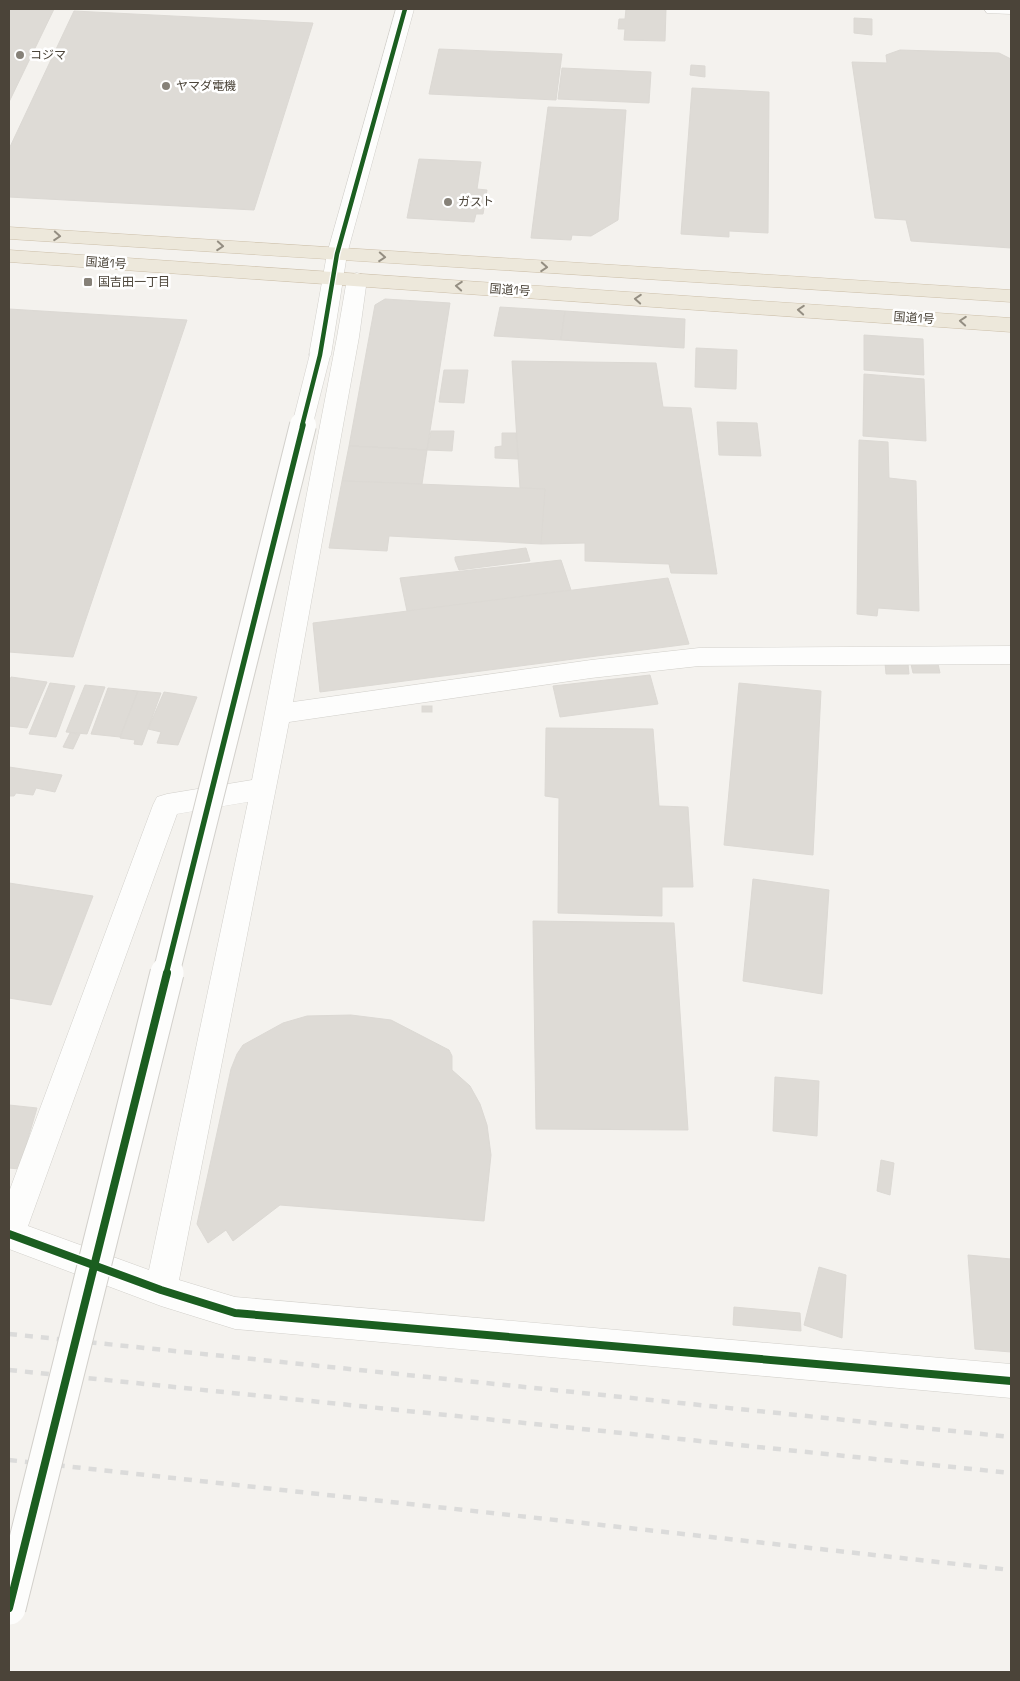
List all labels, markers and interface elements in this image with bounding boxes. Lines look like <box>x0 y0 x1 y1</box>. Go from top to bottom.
place label: コジマ <box>30 47 66 63</box>
marker: コジマ <box>14 49 26 61</box>
place label: ヤマダ電機 <box>176 78 236 94</box>
marker: ヤマダ電機 <box>160 80 172 92</box>
place label: ガスト <box>458 194 494 210</box>
marker: ガスト <box>442 196 454 208</box>
one-way arrow <box>54 230 62 241</box>
one-way arrow <box>216 241 224 252</box>
one-way arrow <box>378 251 386 262</box>
street label: 国道1号 <box>85 254 127 272</box>
one-way arrow <box>540 261 548 272</box>
place label: 国吉田一丁目 <box>98 274 170 290</box>
marker: 国吉田一丁目 <box>82 276 94 288</box>
one-way arrow <box>455 281 463 292</box>
street label: 国道1号 <box>489 281 531 299</box>
one-way arrow <box>634 294 642 305</box>
one-way arrow <box>796 305 804 316</box>
street label: 国道1号 <box>893 309 935 327</box>
one-way arrow <box>958 316 966 327</box>

